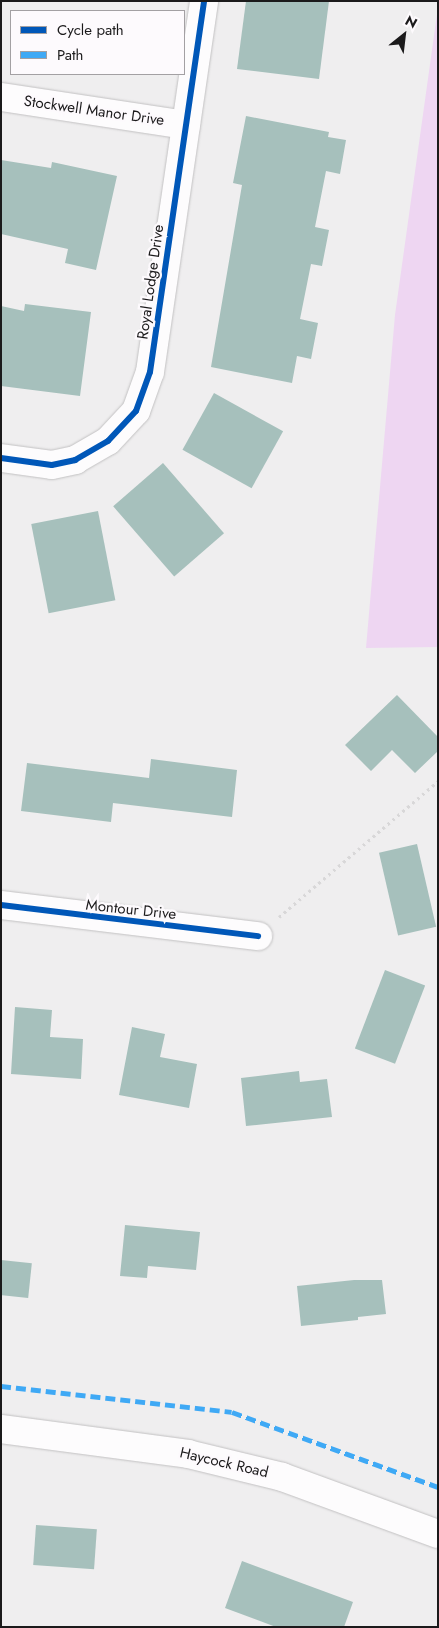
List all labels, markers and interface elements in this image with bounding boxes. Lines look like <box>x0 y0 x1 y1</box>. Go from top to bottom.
legend <box>10 10 185 75</box>
north arrow <box>379 10 429 60</box>
text: N <box>402 10 421 33</box>
text: Cycle path <box>57 19 124 41</box>
text: Path <box>57 44 83 66</box>
street label: Stockwell Manor Drive <box>23 92 165 130</box>
street label: Royal Lodge Drive <box>134 223 168 341</box>
street label: Montour Drive <box>85 896 177 924</box>
street label: Haycock Road <box>178 1444 270 1482</box>

